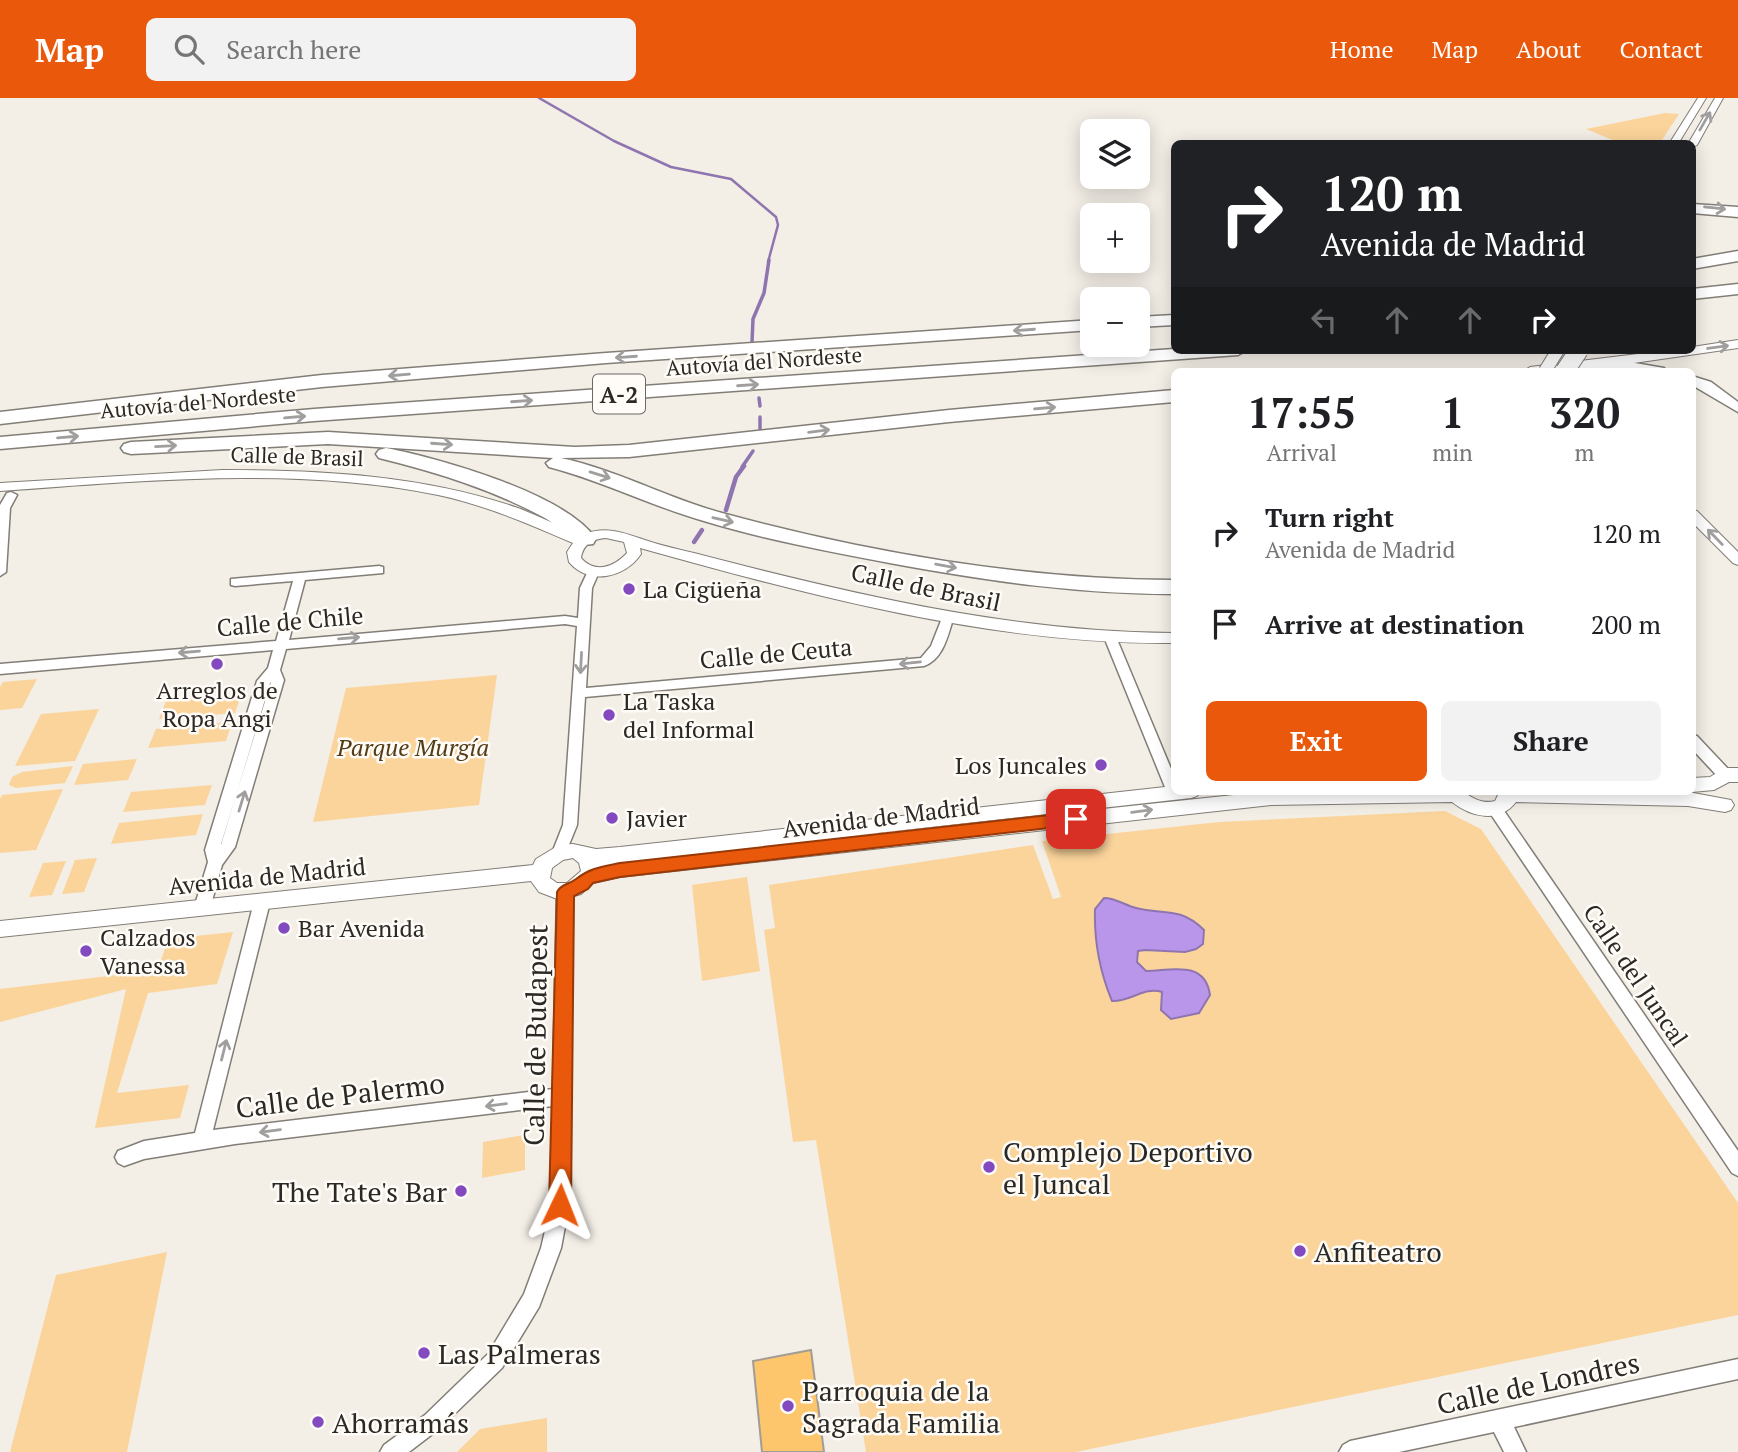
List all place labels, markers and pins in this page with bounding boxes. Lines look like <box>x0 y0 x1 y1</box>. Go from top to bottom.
place label: La Cigüeña <box>643 573 762 605</box>
marker: La Cigüeña <box>621 581 637 597</box>
marker: Arreglos de Ropa Angi <box>209 656 225 672</box>
place label: Arreglos de Ropa Angi <box>156 674 278 734</box>
place label: La Taska del Informal <box>623 685 754 745</box>
marker: La Taska del Informal <box>601 707 617 723</box>
place label: Los Juncales <box>955 749 1087 781</box>
marker: Los Juncales <box>1093 757 1109 773</box>
pin <box>1046 789 1106 849</box>
place label: Javier <box>626 802 688 834</box>
marker: Javier <box>604 810 620 826</box>
place label: Bar Avenida <box>298 912 425 944</box>
marker: Bar Avenida <box>276 920 292 936</box>
place label: Calzados Vanessa <box>100 921 196 981</box>
marker: Calzados Vanessa <box>78 943 94 959</box>
place label: Complejo Deportivo el Juncal <box>1003 1133 1253 1202</box>
marker: Complejo Deportivo el Juncal <box>981 1159 997 1175</box>
place label: The Tate's Bar <box>272 1173 447 1210</box>
marker: The Tate's Bar <box>453 1183 469 1199</box>
place label: Anfiteatro <box>1314 1233 1442 1270</box>
marker: Anfiteatro <box>1292 1243 1308 1259</box>
place label: Las Palmeras <box>438 1335 601 1372</box>
marker: Las Palmeras <box>416 1345 432 1361</box>
place label: Parroquia de la Sagrada Familia <box>802 1372 1000 1441</box>
marker: Parroquia de la Sagrada Familia <box>780 1398 796 1414</box>
place label: Ahorramás <box>332 1404 469 1441</box>
marker: Ahorramás <box>310 1414 326 1430</box>

